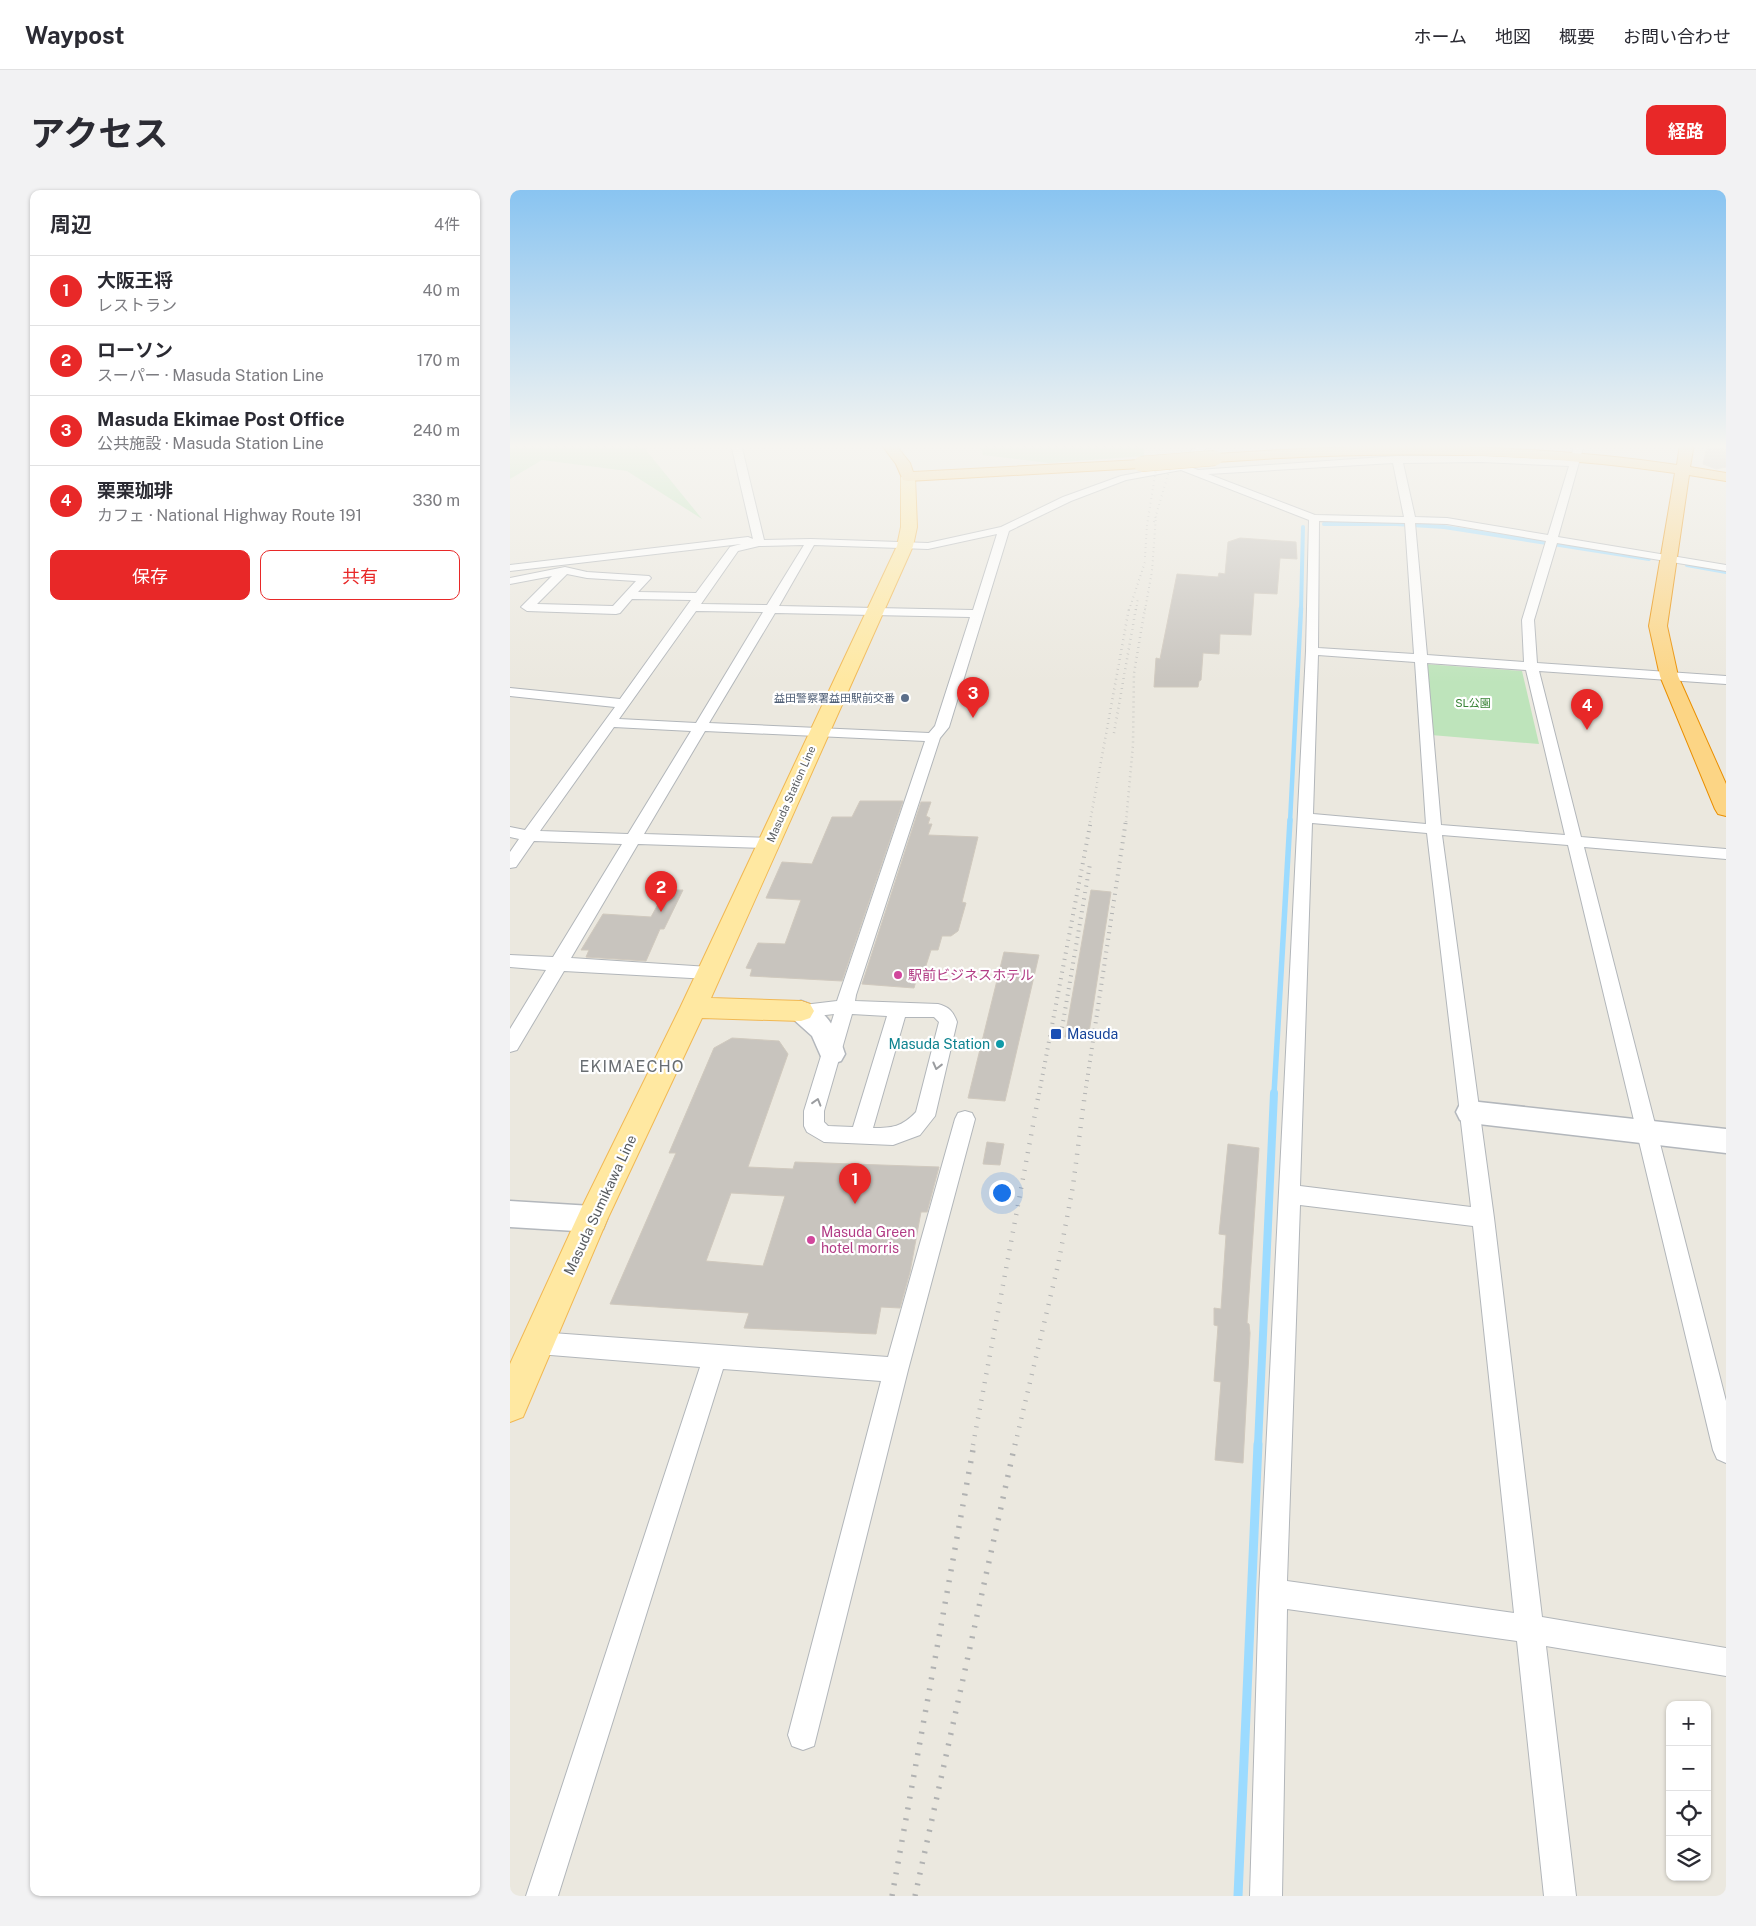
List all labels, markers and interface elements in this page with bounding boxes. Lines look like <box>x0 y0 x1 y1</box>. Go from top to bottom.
text: Waypost <box>25 21 125 49</box>
text: ホーム <box>1414 26 1467 47</box>
text: 地図 <box>1495 26 1531 47</box>
text: 概要 <box>1559 26 1595 47</box>
text: お問い合わせ <box>1623 26 1731 47</box>
button: 経路 <box>1646 105 1726 155</box>
text: アクセス <box>30 113 168 154</box>
text: 周辺 <box>50 212 92 237</box>
text: 4件 <box>434 215 460 234</box>
text: 大阪王将 <box>97 269 173 291</box>
text: 1 <box>63 281 69 300</box>
text: 40 m <box>422 281 460 300</box>
text: レストラン <box>97 296 177 315</box>
text: ローソン <box>97 339 173 361</box>
text: 2 <box>61 351 71 370</box>
text: 170 m <box>417 351 460 370</box>
text: スーパー · Masuda Station Line <box>97 366 324 385</box>
text: Masuda Ekimae Post Office <box>97 408 345 430</box>
text: 3 <box>61 421 71 440</box>
text: 240 m <box>413 421 460 440</box>
text: 公共施設 · Masuda Station Line <box>97 434 324 453</box>
text: 栗栗珈琲 <box>97 479 173 501</box>
text: 4 <box>61 491 71 510</box>
text: 330 m <box>413 491 460 510</box>
text: カフェ · National Highway Route 191 <box>97 506 362 525</box>
button: 保存 <box>50 550 250 600</box>
button: 共有 <box>260 550 460 600</box>
pin: 3 <box>957 677 989 718</box>
pin: 4 <box>1571 689 1603 730</box>
place label: 益田警察署益田駅前交番 <box>774 692 895 704</box>
marker: 益田警察署益田駅前交番 <box>899 692 911 704</box>
park label: SL公園 <box>1455 697 1491 709</box>
street label: Masuda Station Line <box>764 744 818 844</box>
pin: 2 <box>645 871 677 912</box>
place label: 駅前ビジネスホテル <box>908 967 1034 983</box>
marker: 駅前ビジネスホテル <box>892 969 904 981</box>
place label: Masuda <box>1067 1026 1118 1042</box>
marker: Masuda <box>1049 1027 1063 1041</box>
place label: Masuda Station <box>888 1036 990 1052</box>
marker: Masuda Station <box>994 1038 1006 1050</box>
district label: EKIMAECHO <box>580 1057 684 1076</box>
one-way arrow <box>932 1061 943 1070</box>
one-way arrow <box>811 1099 821 1107</box>
street label: Masuda Sumikawa Line <box>560 1132 640 1278</box>
pin: 1 <box>839 1163 871 1204</box>
your location <box>989 1180 1015 1206</box>
place label: Masuda Green hotel morris <box>821 1224 915 1256</box>
marker: Masuda Green hotel morris <box>805 1234 817 1246</box>
map controls <box>1666 1701 1711 1881</box>
button: + <box>1666 1701 1711 1746</box>
button: − <box>1666 1746 1711 1791</box>
button: locate <box>1666 1791 1711 1836</box>
button: layers <box>1666 1836 1711 1881</box>

